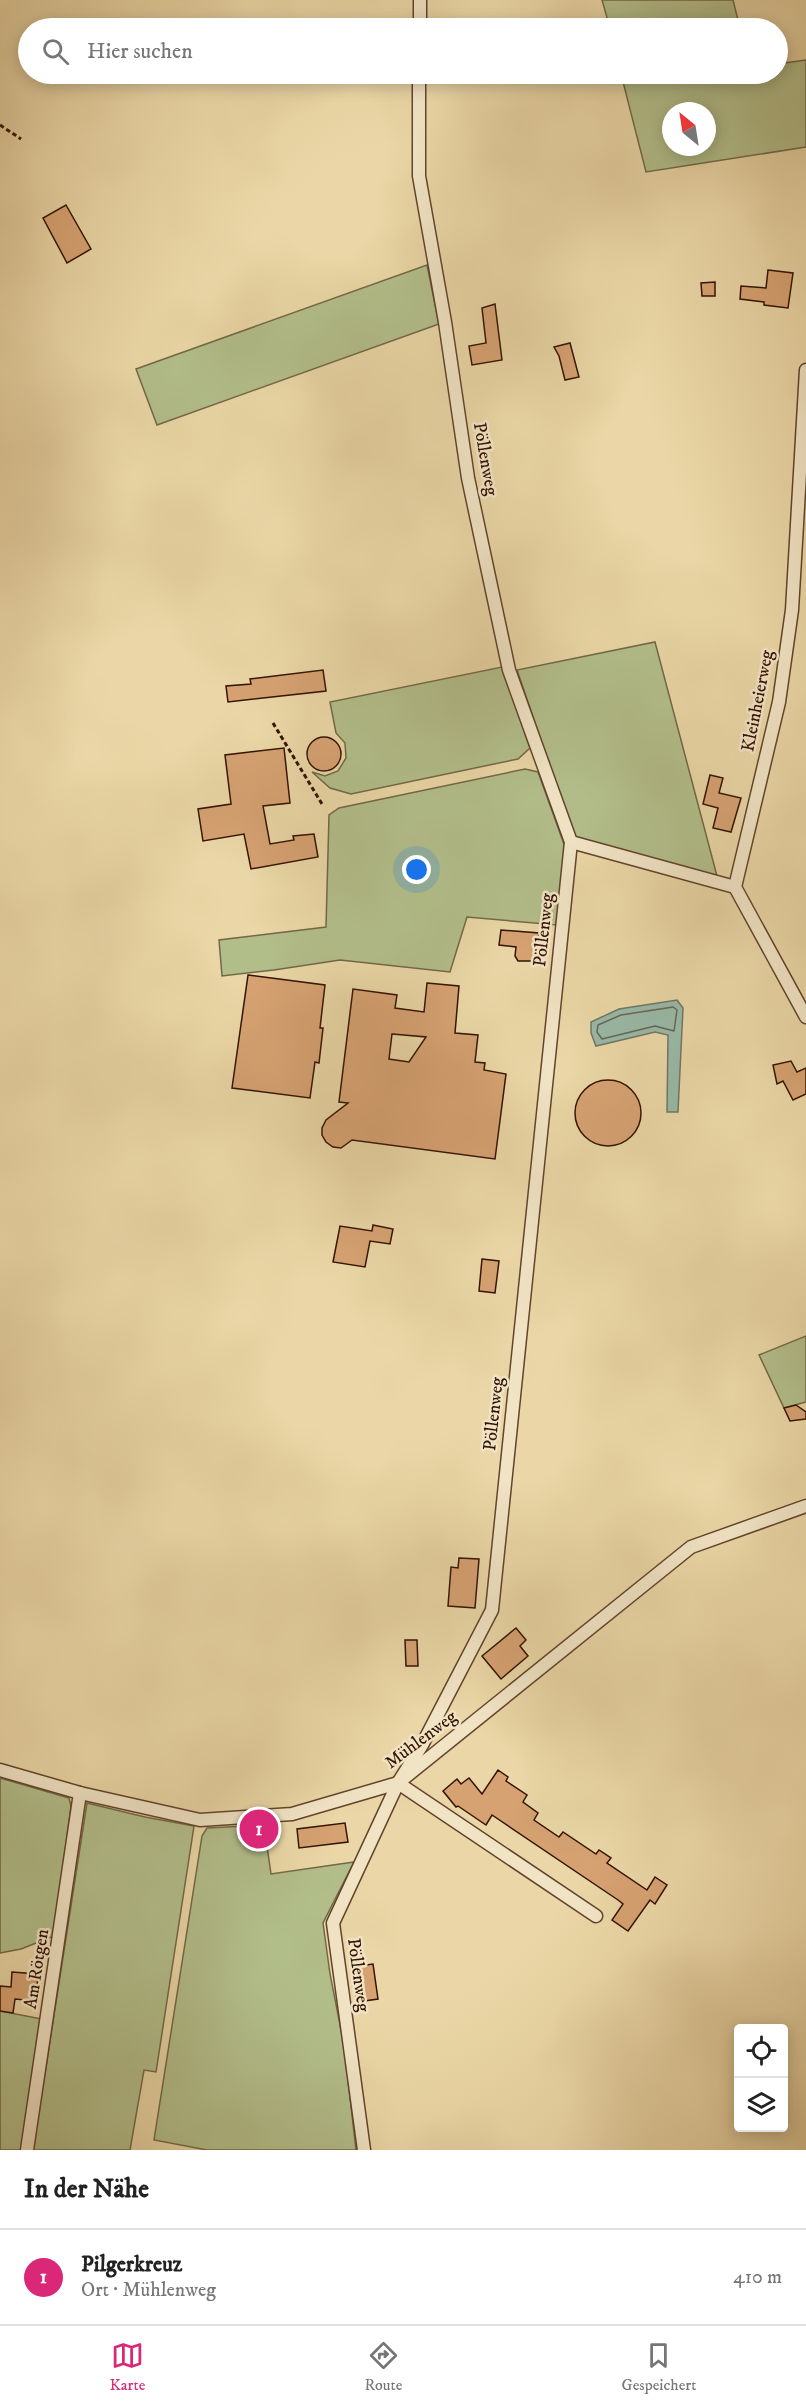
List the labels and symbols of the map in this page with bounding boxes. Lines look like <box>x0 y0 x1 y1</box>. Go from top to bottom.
north arrow <box>662 102 716 156</box>
street label: Pöllenweg <box>468 421 502 498</box>
street label: Kleinheierweg <box>737 648 779 754</box>
your location <box>402 855 431 884</box>
street label: Pöllenweg <box>529 892 559 968</box>
street label: Pöllenweg <box>479 1376 509 1452</box>
street label: Mühlenweg <box>381 1706 461 1774</box>
pin: 1 <box>240 1806 278 1852</box>
street label: Am Rötgen <box>20 1927 54 2011</box>
street label: Pöllenweg <box>342 1937 374 2013</box>

